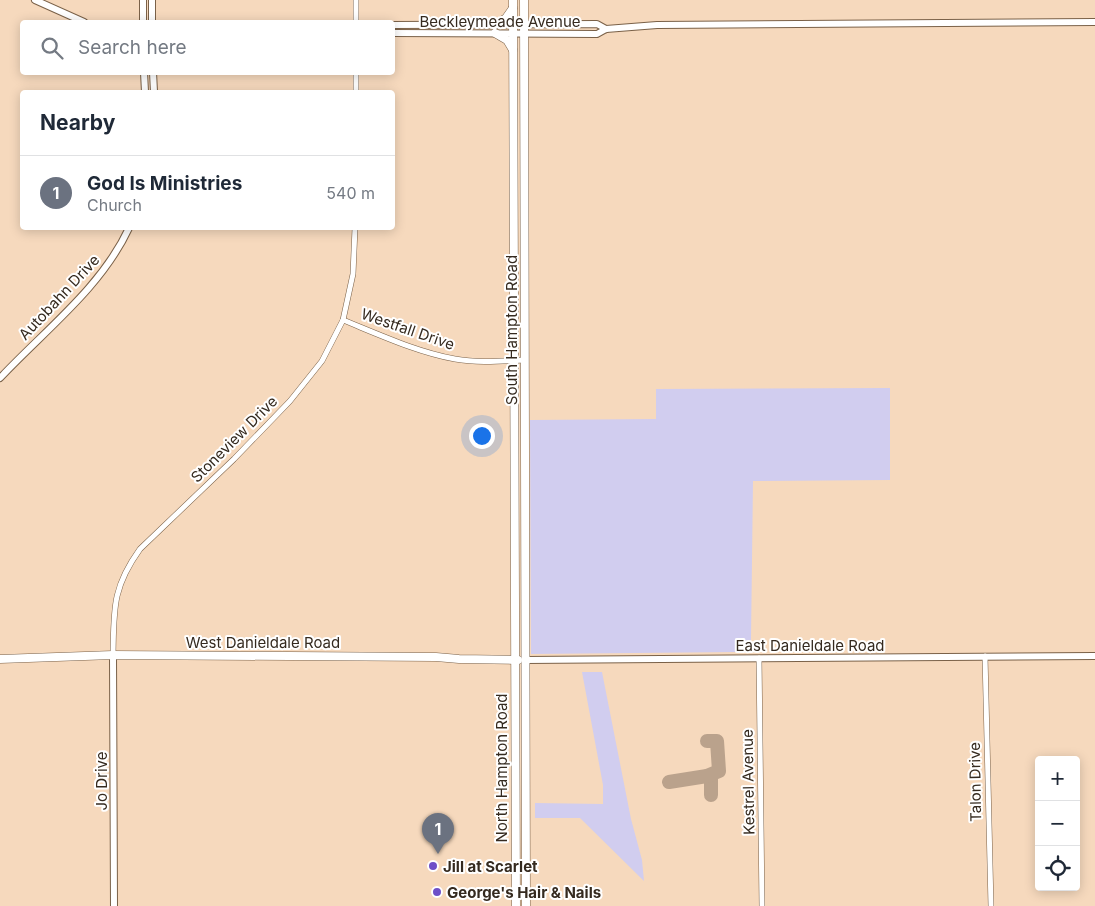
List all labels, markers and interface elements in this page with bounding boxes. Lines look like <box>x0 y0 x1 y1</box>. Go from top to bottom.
street label: Beckleymeade Avenue <box>419 12 581 31</box>
search box <box>20 20 395 75</box>
icon: search <box>38 34 66 62</box>
text: Search here <box>78 36 187 59</box>
text: Nearby <box>40 110 115 135</box>
text: God Is Ministries <box>87 172 242 195</box>
text: 1 <box>53 183 59 203</box>
text: 540 m <box>326 183 375 203</box>
text: Church <box>87 195 142 215</box>
street label: Autobahn Drive <box>15 250 103 344</box>
street label: South Hampton Road <box>502 255 521 405</box>
street label: Westfall Drive <box>359 304 457 354</box>
street label: Stoneview Drive <box>187 392 281 486</box>
your location <box>469 423 495 449</box>
street label: West Danieldale Road <box>186 633 340 652</box>
street label: East Danieldale Road <box>736 636 885 655</box>
street label: North Hampton Road <box>492 693 511 843</box>
street label: Kestrel Avenue <box>738 729 758 835</box>
street label: Talon Drive <box>965 742 985 822</box>
street label: Jo Drive <box>92 752 111 811</box>
map controls <box>1035 756 1080 891</box>
button: + <box>1035 756 1080 801</box>
button: − <box>1035 801 1080 846</box>
pin: 1 <box>422 813 454 854</box>
button: locate <box>1035 846 1080 891</box>
place label: Jill at Scarlet <box>443 857 538 876</box>
marker: Jill at Scarlet <box>427 860 439 872</box>
place label: George's Hair & Nails <box>447 883 601 902</box>
marker: George's Hair & Nails <box>431 886 443 898</box>

